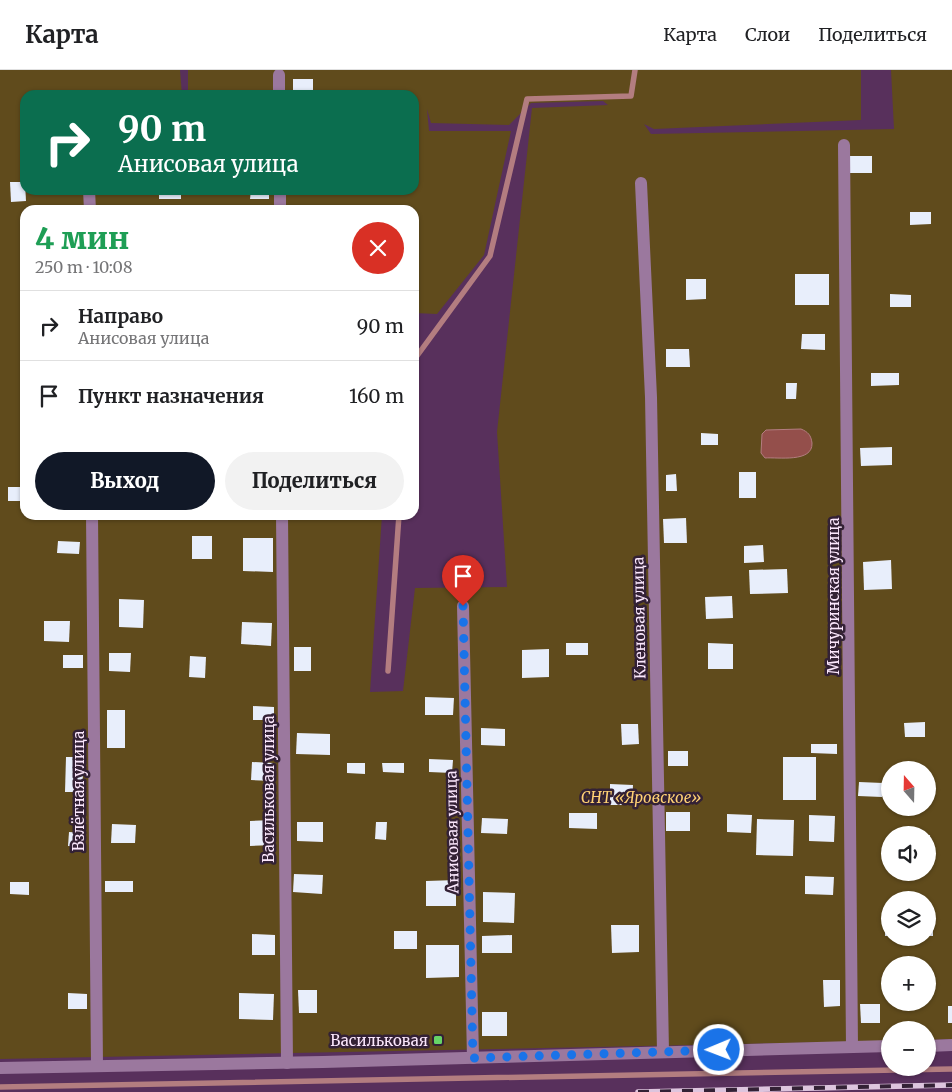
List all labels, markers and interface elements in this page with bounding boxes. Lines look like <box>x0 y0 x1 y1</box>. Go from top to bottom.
text: Карта <box>25 19 99 50</box>
text: Карта <box>663 23 717 46</box>
text: Слои <box>745 23 790 46</box>
text: Поделиться <box>818 23 927 46</box>
text: 90 m <box>118 107 206 151</box>
icon: right <box>35 110 100 175</box>
text: Анисовая улица <box>118 150 298 178</box>
text: 4 мин <box>35 219 129 257</box>
button: close <box>352 222 404 274</box>
text: 250 m · 10:08 <box>35 257 132 277</box>
text: Направо <box>78 304 163 328</box>
icon: right <box>35 312 63 340</box>
text: 90 m <box>357 314 404 338</box>
text: Анисовая улица <box>78 328 209 348</box>
icon: arrive <box>35 382 63 410</box>
text: Пункт назначения <box>78 384 264 408</box>
text: 160 m <box>349 384 404 408</box>
button: Выход <box>35 452 215 510</box>
button: Поделиться <box>225 452 404 510</box>
street label: Мичуринская улица <box>824 518 843 674</box>
pin <box>442 555 484 606</box>
street label: Кленовая улица <box>628 557 650 679</box>
icon: arrive <box>449 562 477 590</box>
street label: Васильковая улица <box>259 715 278 863</box>
street label: Взлётная улица <box>69 731 88 851</box>
north arrow <box>881 761 936 816</box>
map controls <box>881 761 936 1076</box>
street label: Анисовая улица <box>441 770 463 895</box>
park label: СНТ «Яровское» <box>581 788 701 807</box>
button: sound <box>881 826 936 881</box>
button: layers <box>881 891 936 946</box>
button: + <box>881 956 936 1011</box>
button: − <box>881 1021 936 1076</box>
position arrow <box>692 1023 744 1075</box>
place label: Васильковая <box>330 1031 428 1050</box>
marker: Васильковая <box>432 1034 444 1046</box>

